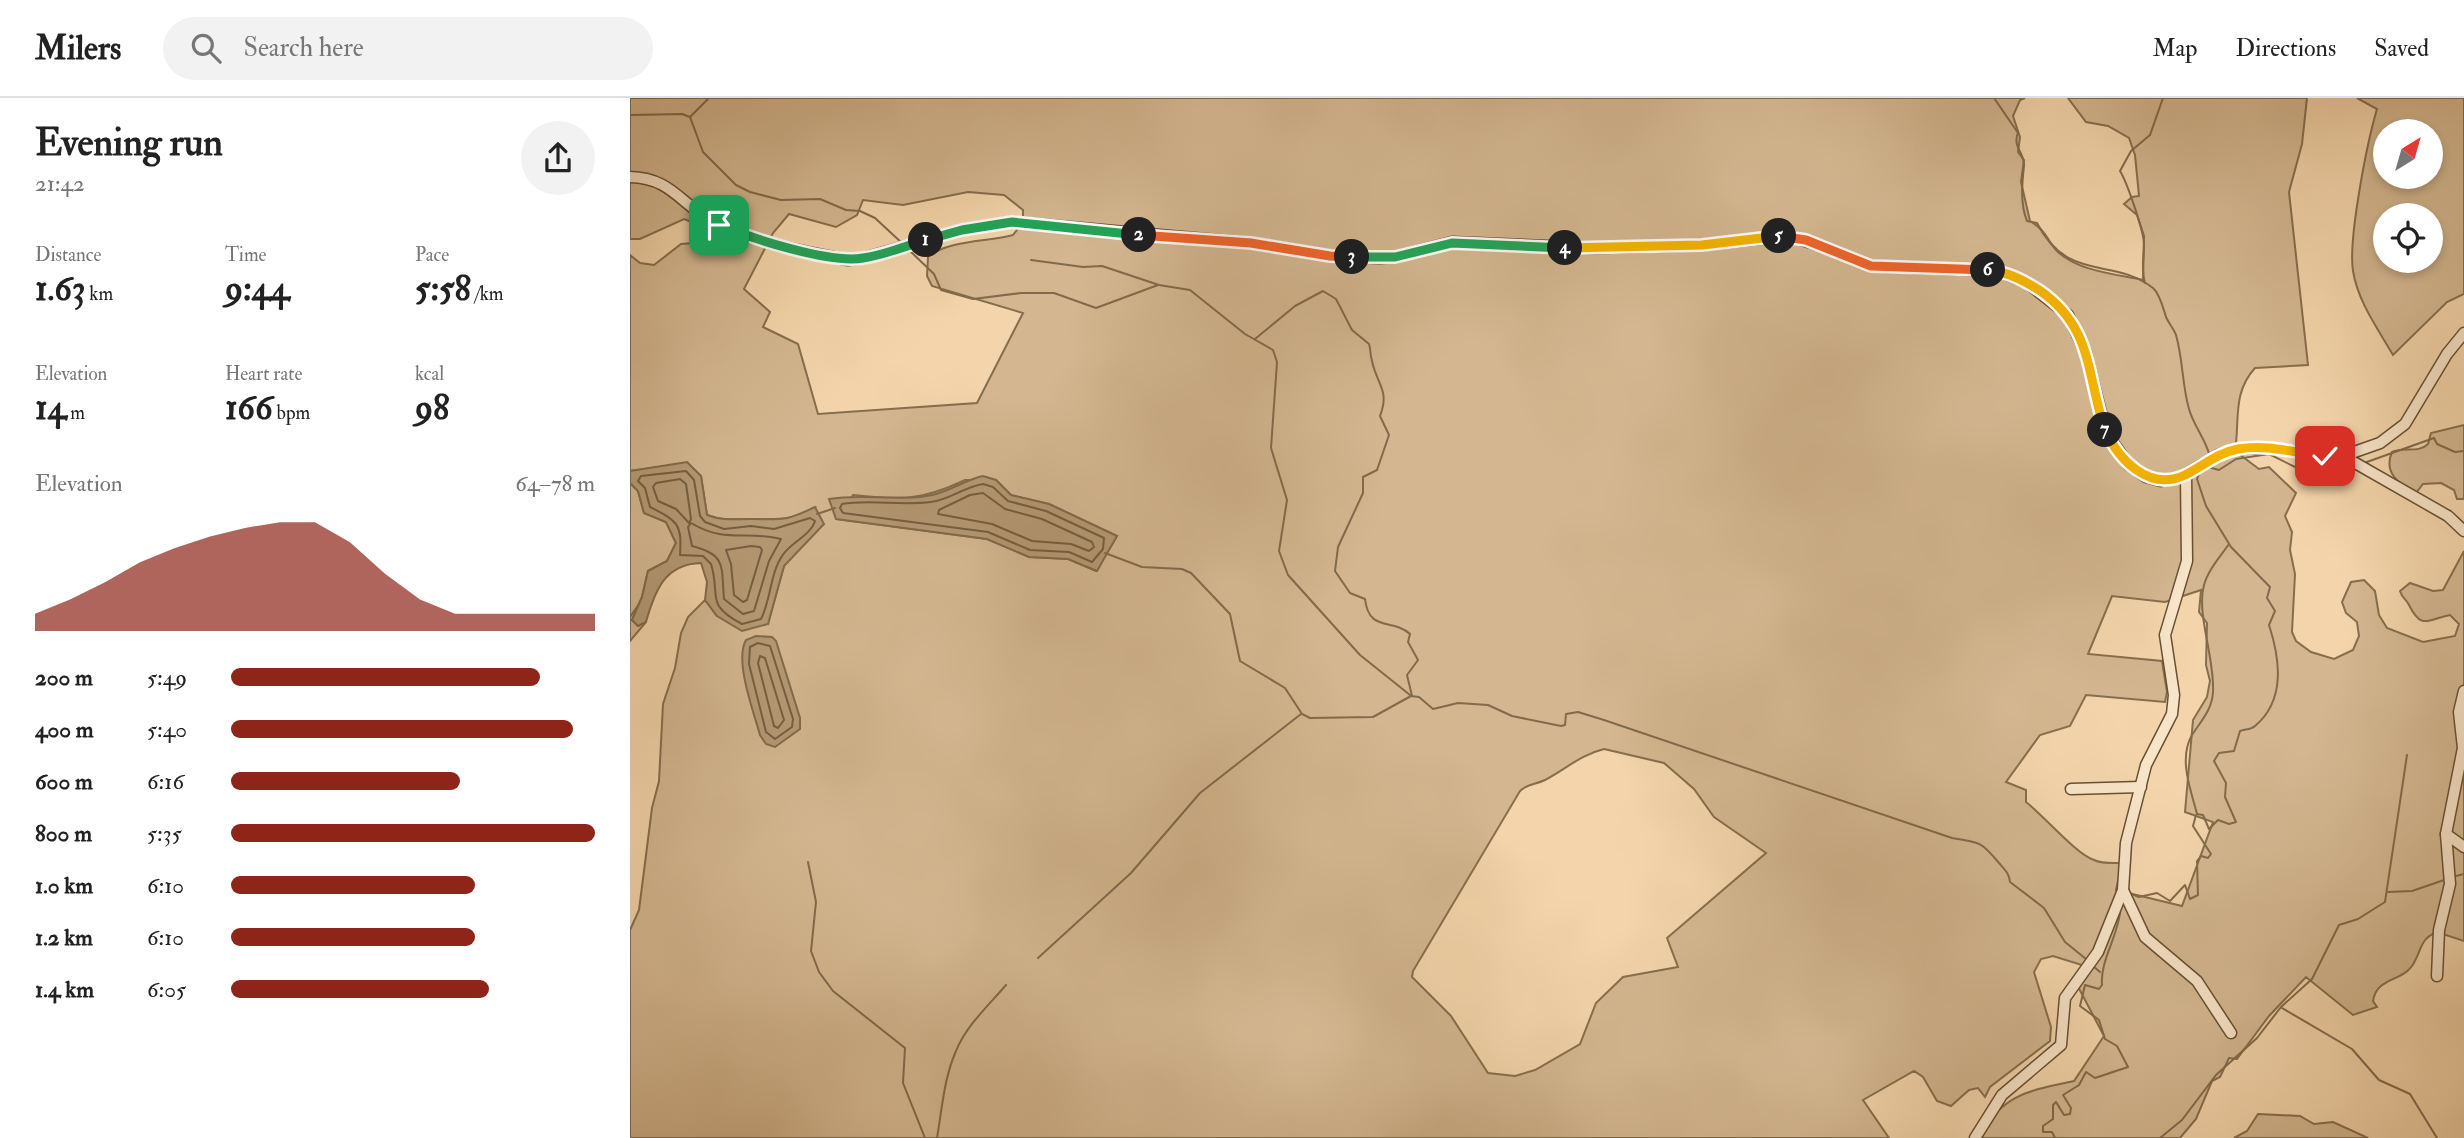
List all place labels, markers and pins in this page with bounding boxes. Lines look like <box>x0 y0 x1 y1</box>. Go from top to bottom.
pin <box>689 195 749 255</box>
pin: 2 <box>1121 218 1156 252</box>
pin: 5 <box>1762 218 1796 254</box>
pin: 1 <box>908 222 944 258</box>
pin: 4 <box>1548 230 1583 266</box>
pin: 3 <box>1334 240 1370 274</box>
pin: 6 <box>1970 252 2006 288</box>
pin: 7 <box>2088 412 2122 448</box>
pin <box>2295 426 2355 486</box>

